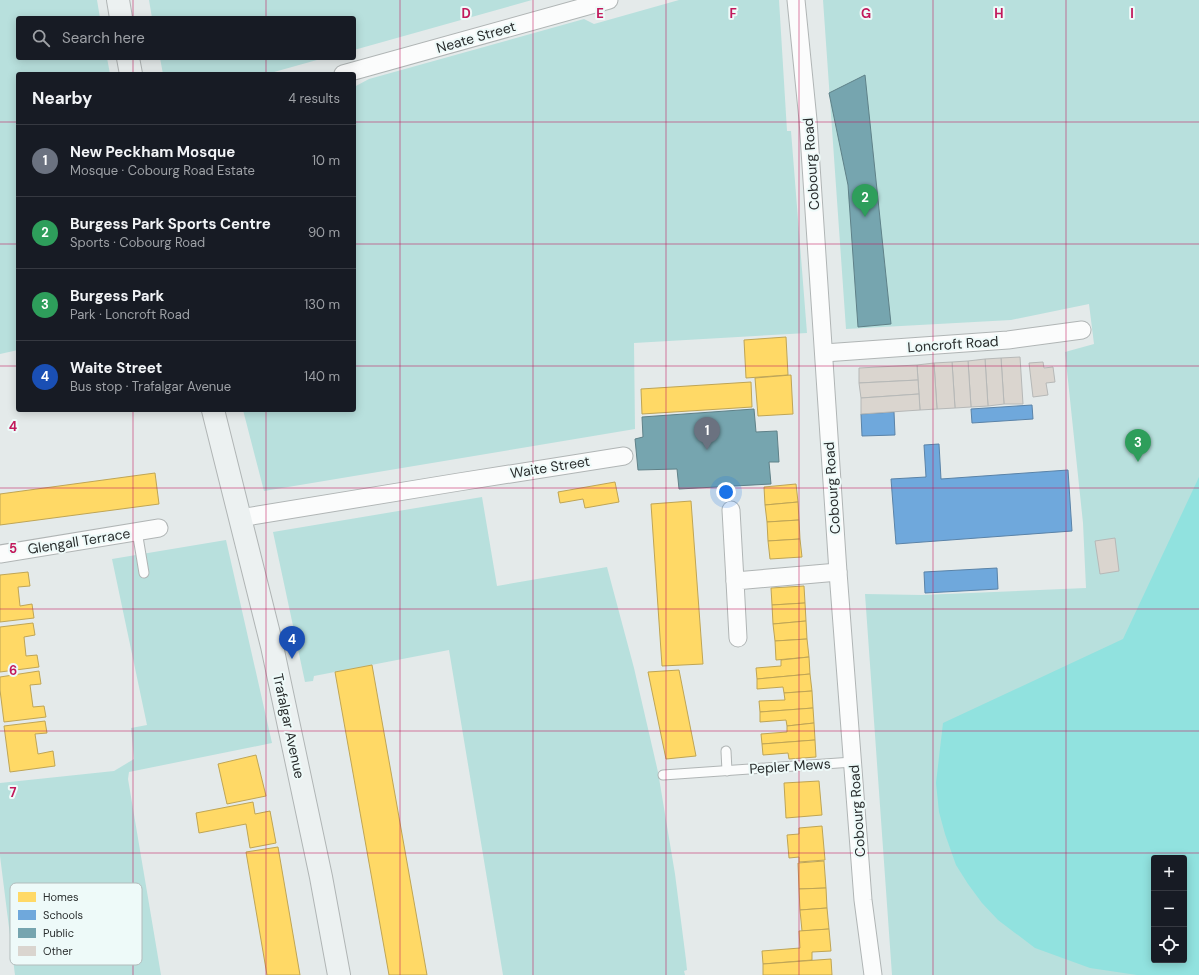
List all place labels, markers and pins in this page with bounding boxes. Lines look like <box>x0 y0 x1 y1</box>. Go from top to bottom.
pin: 2 <box>852 184 878 217</box>
pin: 1 <box>694 417 720 450</box>
pin: 3 <box>1125 429 1151 462</box>
pin: 4 <box>279 626 305 659</box>

